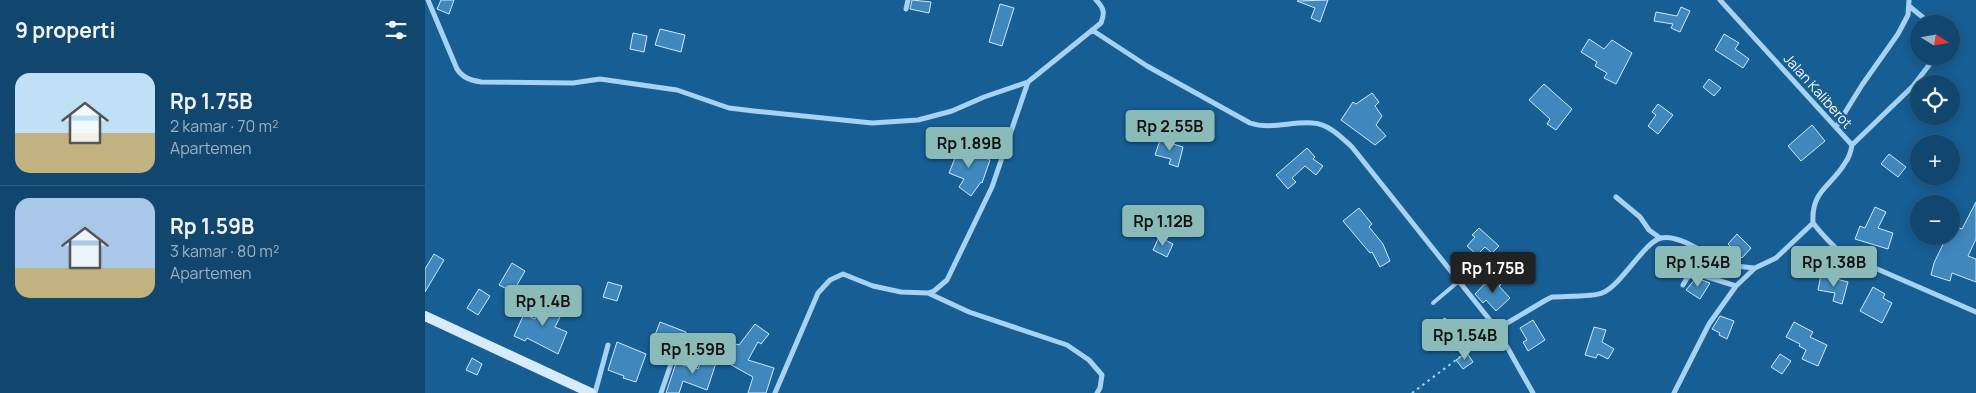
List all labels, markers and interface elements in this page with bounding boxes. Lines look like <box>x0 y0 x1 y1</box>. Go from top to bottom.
north arrow <box>1910 15 1960 65</box>
map controls <box>1910 15 1960 245</box>
text: 9 properti <box>15 16 115 44</box>
icon: filters <box>382 16 410 44</box>
street label: Jalan Kaliberot <box>1780 49 1857 132</box>
button: locate <box>1910 75 1960 125</box>
text: Rp 1.75B <box>170 87 253 115</box>
icon: home <box>55 93 115 153</box>
pin: Rp 2.55B <box>1118 110 1222 152</box>
text: 2 kamar · 70 m² <box>170 115 278 137</box>
text: Rp 2.55B <box>1137 115 1203 137</box>
pin: Rp 1.89B <box>917 126 1021 169</box>
text: Rp 1.89B <box>937 132 1001 154</box>
button: + <box>1910 135 1960 185</box>
text: Apartemen <box>170 137 252 159</box>
button: − <box>1910 195 1960 245</box>
pin: Rp 1.12B <box>1111 204 1215 247</box>
text: Rp 1.12B <box>1133 210 1193 232</box>
text: Rp 1.59B <box>170 212 254 240</box>
icon: home <box>55 218 115 278</box>
text: 3 kamar · 80 m² <box>170 240 279 262</box>
pin: Rp 1.54B <box>1646 246 1750 288</box>
pin: Rp 1.38B <box>1782 246 1886 288</box>
text: Rp 1.54B <box>1666 251 1730 273</box>
text: Rp 1.38B <box>1802 251 1866 273</box>
pin: Rp 1.75B <box>1441 252 1545 294</box>
text: Rp 1.75B <box>1462 257 1524 279</box>
text: Apartemen <box>170 262 252 284</box>
pin: Rp 1.4B <box>497 284 589 327</box>
text: Rp 1.4B <box>516 290 570 312</box>
pin: Rp 1.54B <box>1413 318 1517 361</box>
text: Rp 1.54B <box>1433 324 1497 346</box>
pin: Rp 1.59B <box>641 332 745 375</box>
text: Rp 1.59B <box>661 338 725 360</box>

